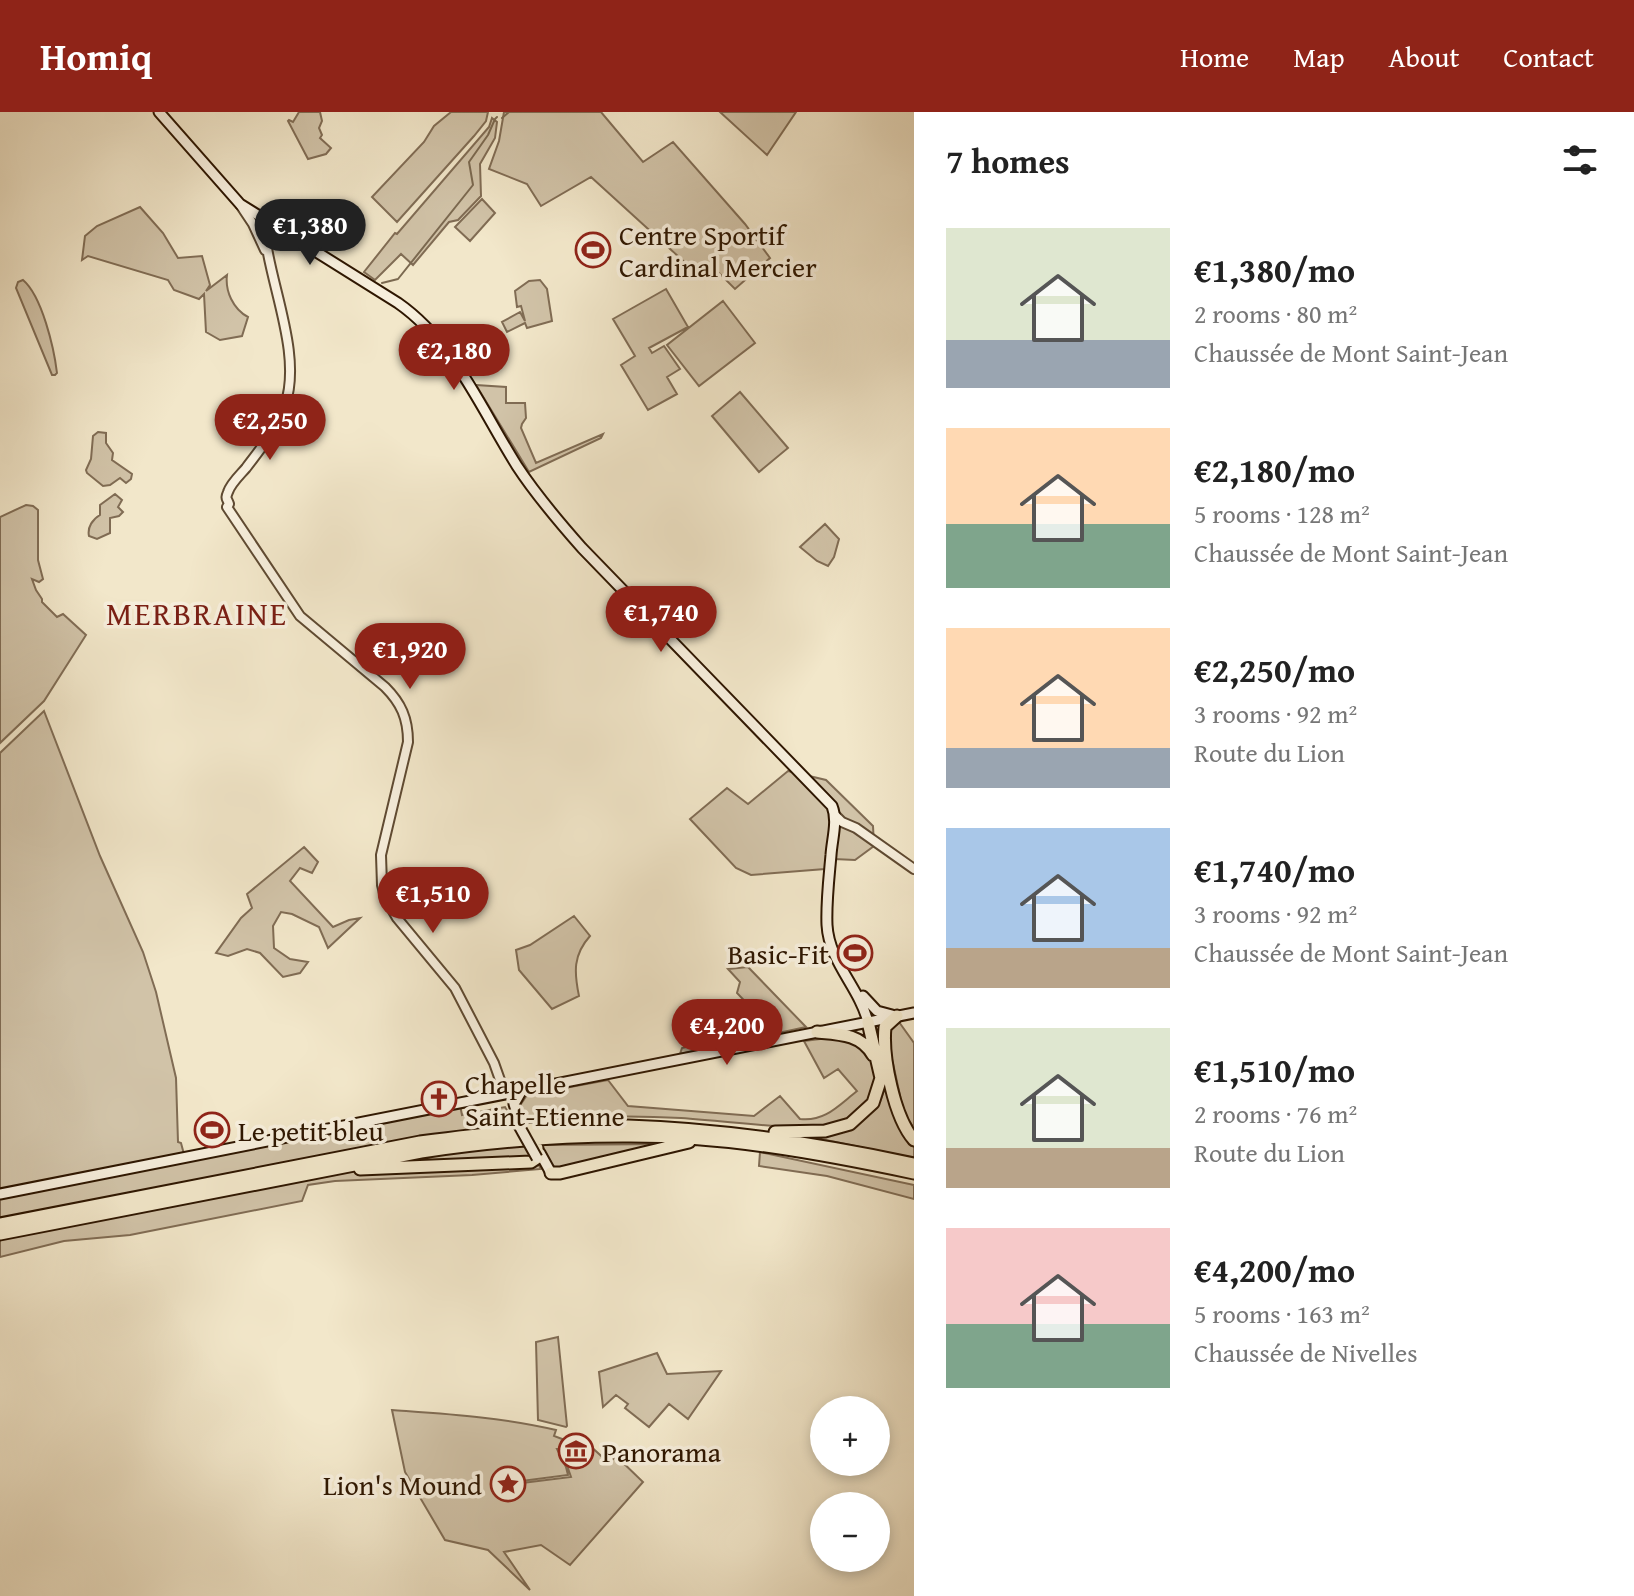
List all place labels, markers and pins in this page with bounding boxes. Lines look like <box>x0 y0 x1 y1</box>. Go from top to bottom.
pin: €1,380 <box>245 199 375 267</box>
place label: Centre Sportif Cardinal Mercier <box>619 214 817 287</box>
sports icon: Centre Sportif Cardinal Mercier <box>574 231 612 269</box>
pin: €2,180 <box>389 324 519 392</box>
pin: €2,250 <box>205 394 335 462</box>
pin: €1,740 <box>596 586 726 654</box>
pin: €1,920 <box>345 623 475 691</box>
pin: €1,510 <box>368 867 498 935</box>
place label: Basic-Fit <box>727 933 829 974</box>
sports icon: Basic-Fit <box>836 934 874 972</box>
pin: €4,200 <box>662 999 792 1067</box>
place label: Chapelle Saint-Etienne <box>465 1063 625 1136</box>
church icon: Chapelle Saint-Etienne <box>420 1080 458 1118</box>
place label: Le petit bleu <box>238 1110 384 1151</box>
sports icon: Le petit bleu <box>193 1111 231 1149</box>
place label: Panorama <box>602 1431 722 1472</box>
museum icon: Panorama <box>557 1432 595 1470</box>
place label: Lion's Mound <box>323 1464 482 1505</box>
place icon: Lion's Mound <box>489 1465 527 1503</box>

